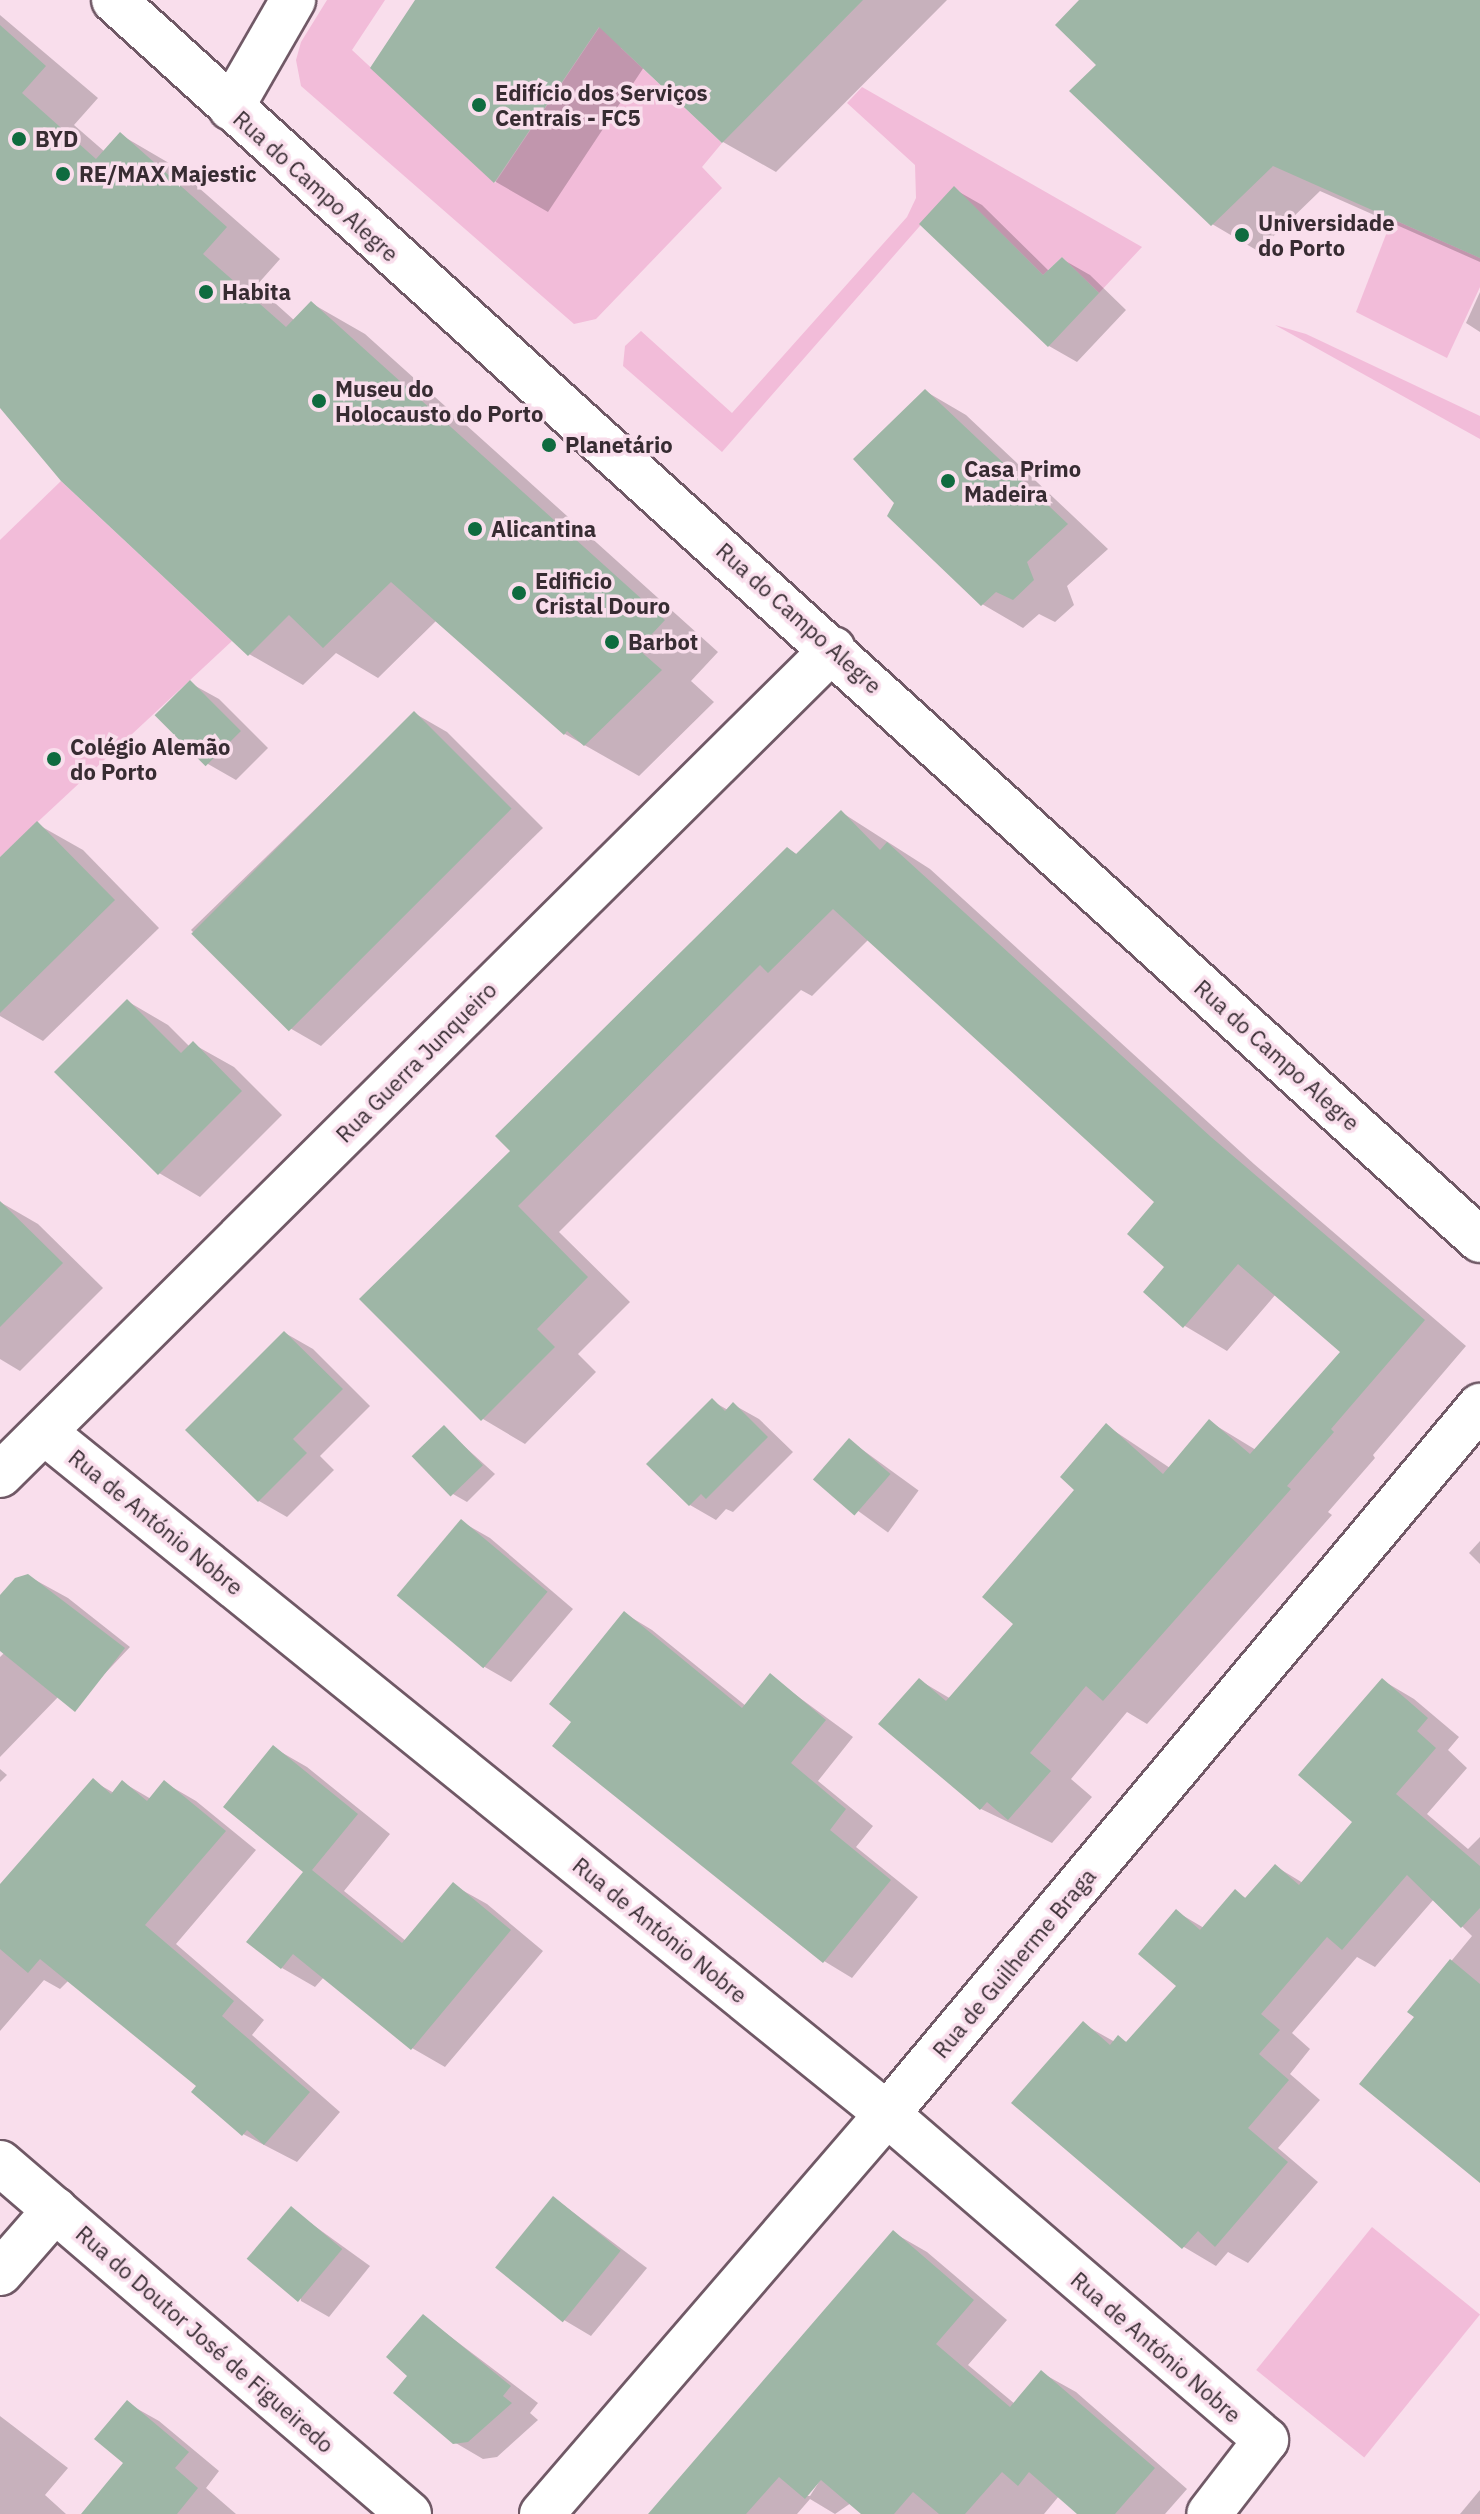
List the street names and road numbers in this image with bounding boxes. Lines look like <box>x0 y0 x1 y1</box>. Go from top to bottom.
street label: Rua do Campo Alegre <box>228 105 404 267</box>
street label: Rua do Campo Alegre <box>711 537 887 699</box>
street label: Rua do Campo Alegre <box>1189 974 1365 1136</box>
street label: Rua Guerra Junqueiro <box>330 976 502 1148</box>
street label: Rua de António Nobre <box>64 1444 248 1600</box>
street label: Rua de António Nobre <box>568 1852 752 2008</box>
street label: Rua de Guilherme Braga <box>927 1863 1101 2063</box>
street label: Rua do Doutor José de Figueiredo <box>71 2220 339 2458</box>
street label: Rua de António Nobre <box>1066 2266 1246 2428</box>

